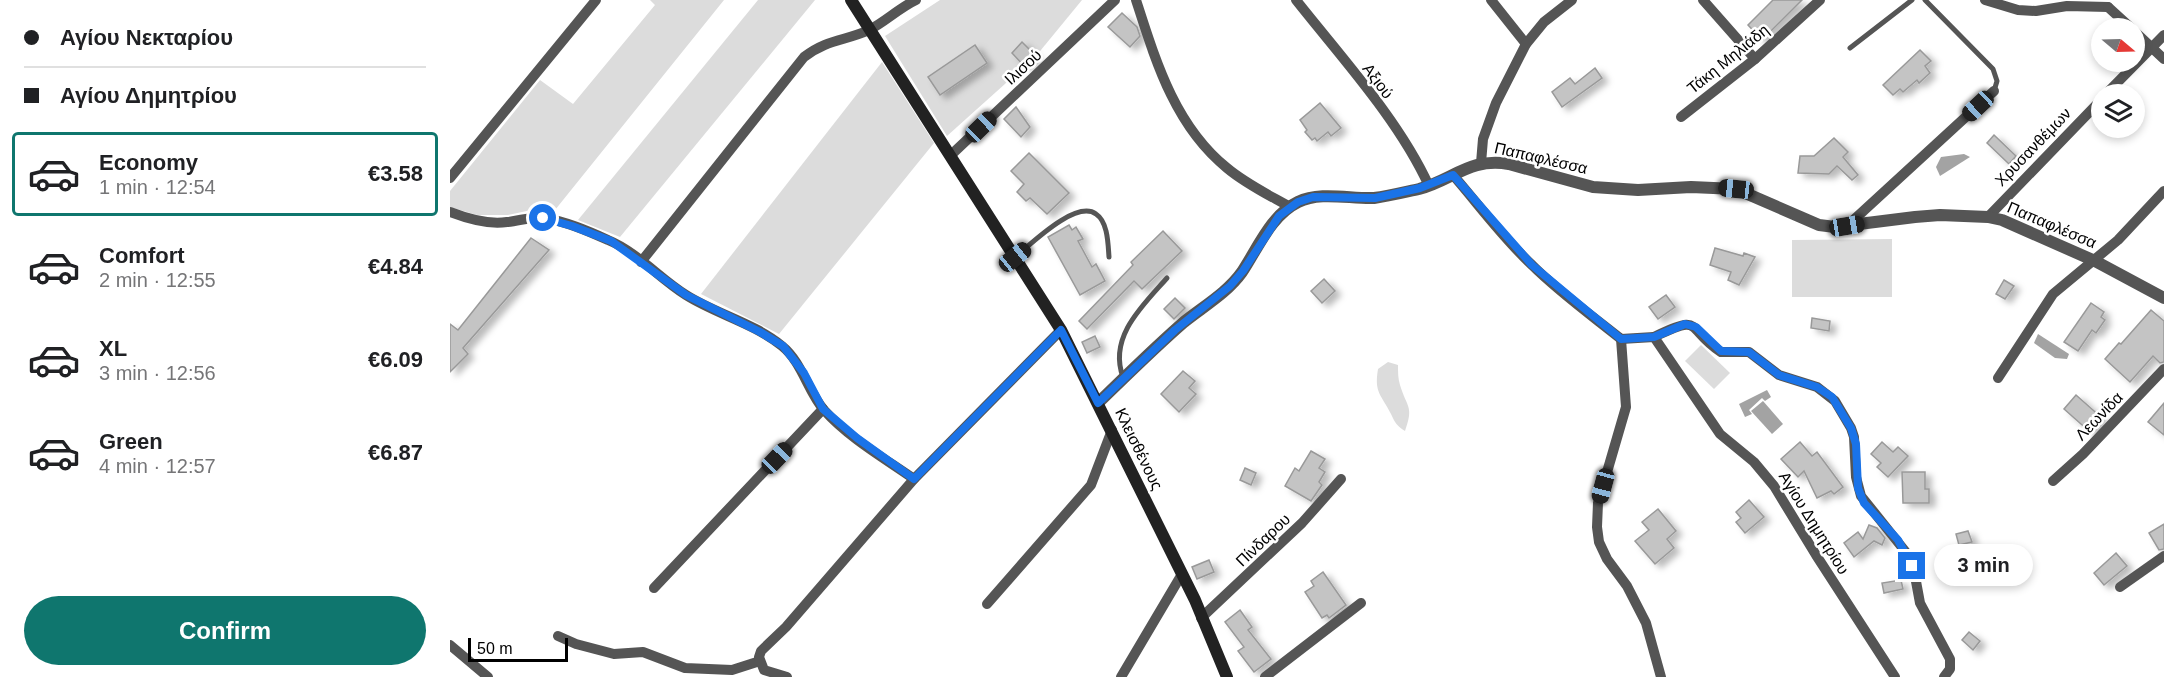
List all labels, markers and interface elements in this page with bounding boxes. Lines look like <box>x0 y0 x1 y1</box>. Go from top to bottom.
north arrow <box>2091 18 2145 72</box>
map controls <box>2091 18 2145 138</box>
street label: Τάκη Μηλιάδη <box>1684 21 1772 97</box>
text: Αγίου Νεκταρίου <box>60 25 233 50</box>
street label: Ιλισού <box>1001 46 1045 88</box>
street label: Αξιού <box>1359 60 1397 102</box>
text: Αγίου Δημητρίου <box>60 83 237 108</box>
button: layers <box>2091 84 2145 138</box>
car <box>1959 87 1997 125</box>
street label: Χρυσανθέμων <box>1992 105 2074 189</box>
car <box>962 108 1000 146</box>
street label: Παπαφλέσσα <box>1493 139 1589 177</box>
icon: car <box>27 147 81 201</box>
text: Economy <box>99 150 198 175</box>
text: €3.58 <box>368 161 423 186</box>
text: 1 min · 12:54 <box>99 176 216 198</box>
car <box>1717 178 1755 200</box>
street label: Παπαφλέσσα <box>2005 199 2099 251</box>
route start <box>529 204 556 231</box>
car <box>1828 214 1866 238</box>
car <box>995 239 1035 275</box>
icon: car <box>27 240 81 294</box>
text: Comfort <box>99 243 185 268</box>
text: €4.84 <box>368 254 423 279</box>
text: 2 min · 12:55 <box>99 269 216 291</box>
icon: car <box>27 333 81 387</box>
text: XL <box>99 336 127 361</box>
text: €6.09 <box>368 347 423 372</box>
text: 3 min · 12:56 <box>99 362 216 384</box>
street label: Λεωνίδα <box>2072 389 2126 443</box>
street label: Κλεισθένους <box>1112 405 1166 493</box>
icon: car <box>27 426 81 480</box>
text: Green <box>99 429 163 454</box>
car <box>758 439 796 477</box>
text: €6.87 <box>368 440 423 465</box>
text: 4 min · 12:57 <box>99 455 216 477</box>
car <box>1590 466 1616 506</box>
street label: Αγίου Δημητρίου <box>1776 469 1852 577</box>
street label: Πίνδαρου <box>1233 510 1293 570</box>
callout: 3 min <box>1933 545 2032 587</box>
route end <box>1898 552 1925 579</box>
text: 3 min <box>1957 554 2010 576</box>
button: Confirm <box>24 596 426 665</box>
scale bar <box>468 635 568 662</box>
text: 50 m <box>477 640 513 657</box>

